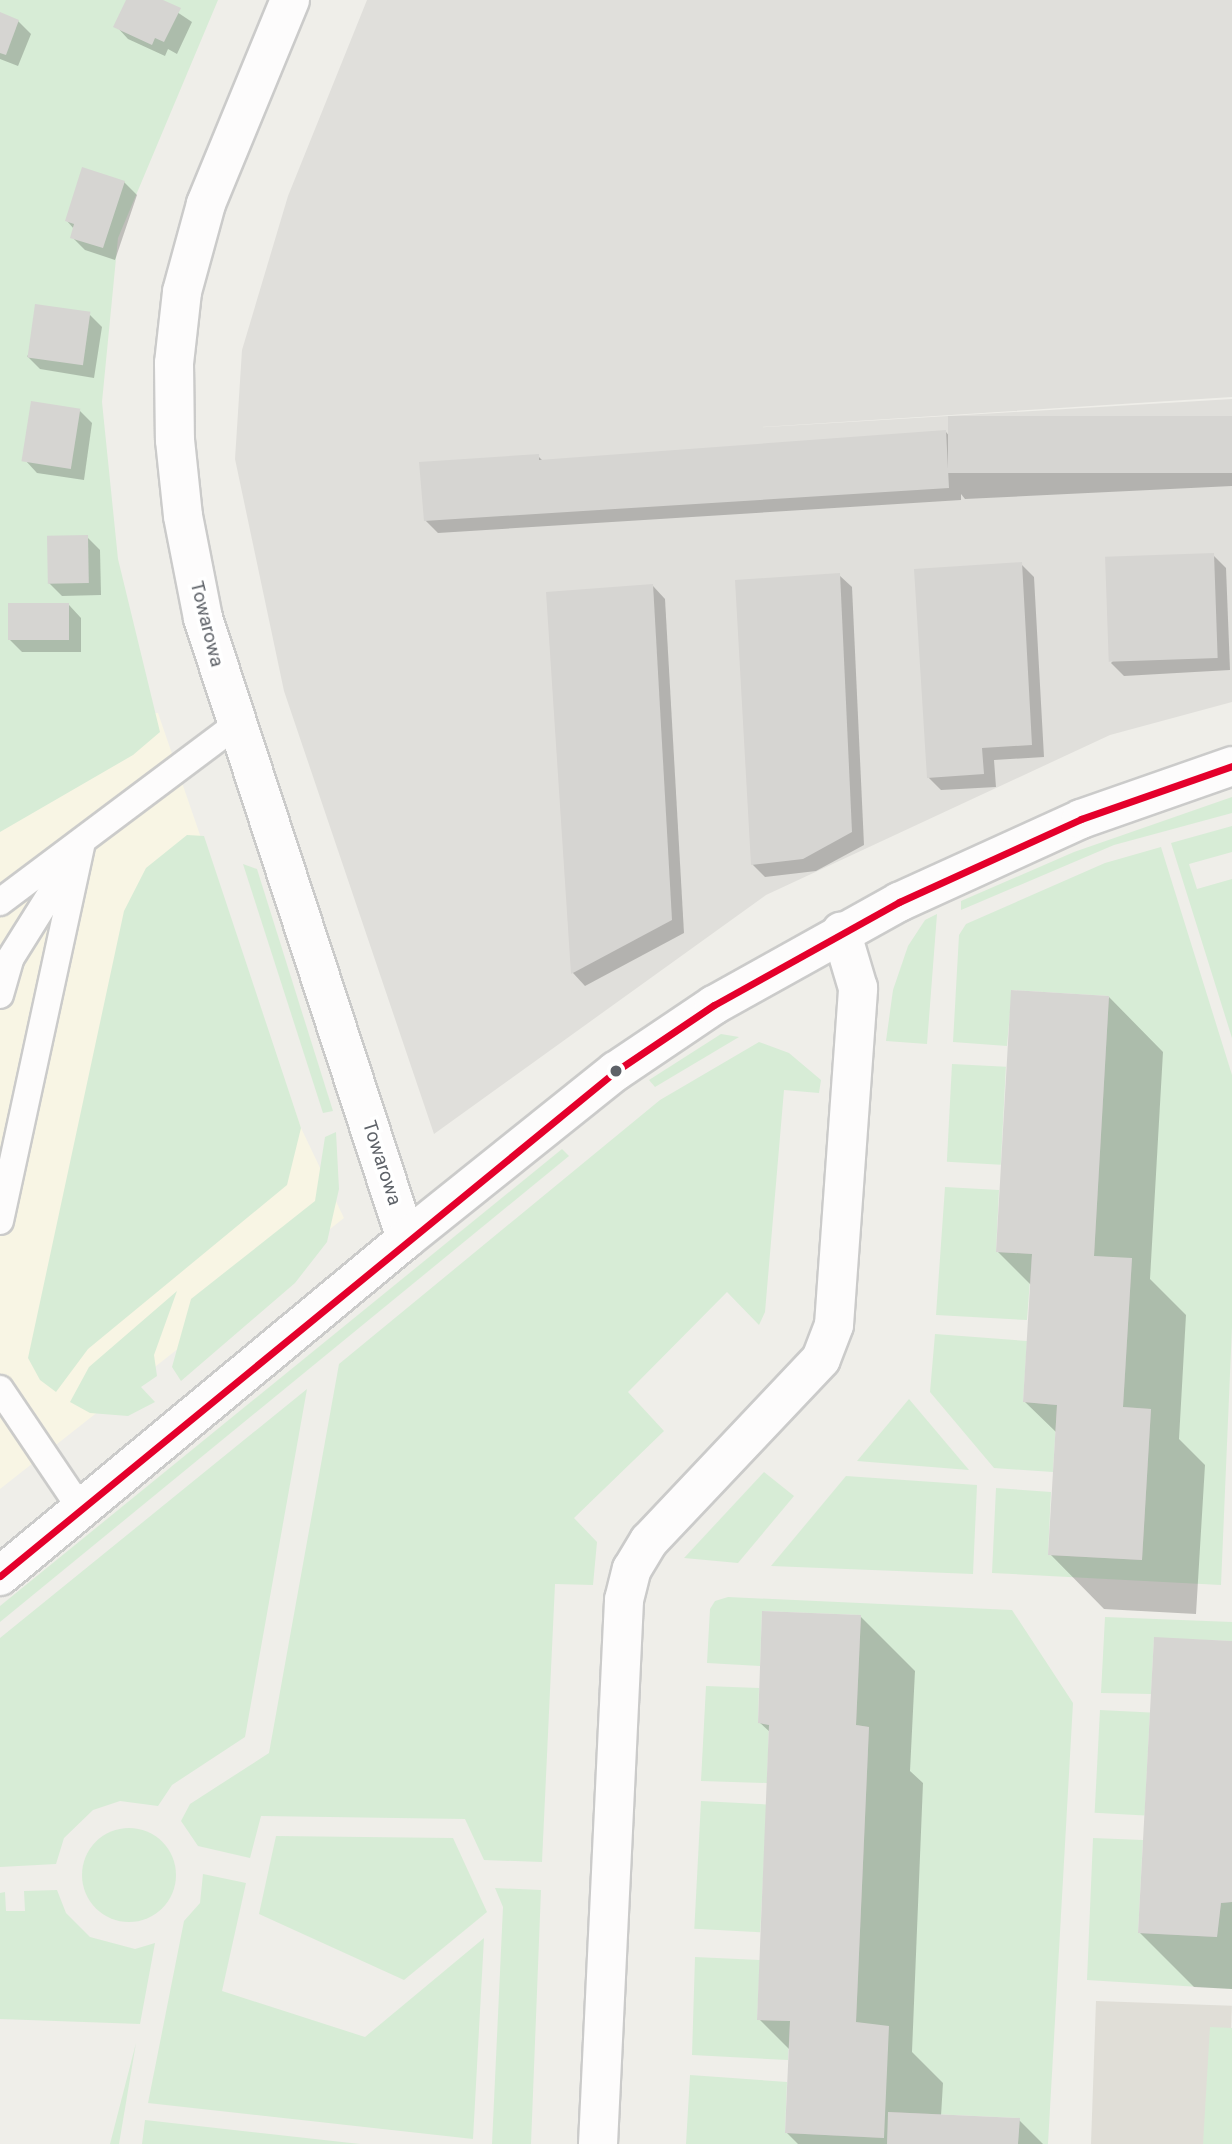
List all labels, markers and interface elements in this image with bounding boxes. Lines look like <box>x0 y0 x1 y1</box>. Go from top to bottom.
street label: Towarowa <box>185 579 229 669</box>
unlabelled marker <box>609 1064 623 1078</box>
street label: Towarowa <box>358 1118 406 1208</box>

